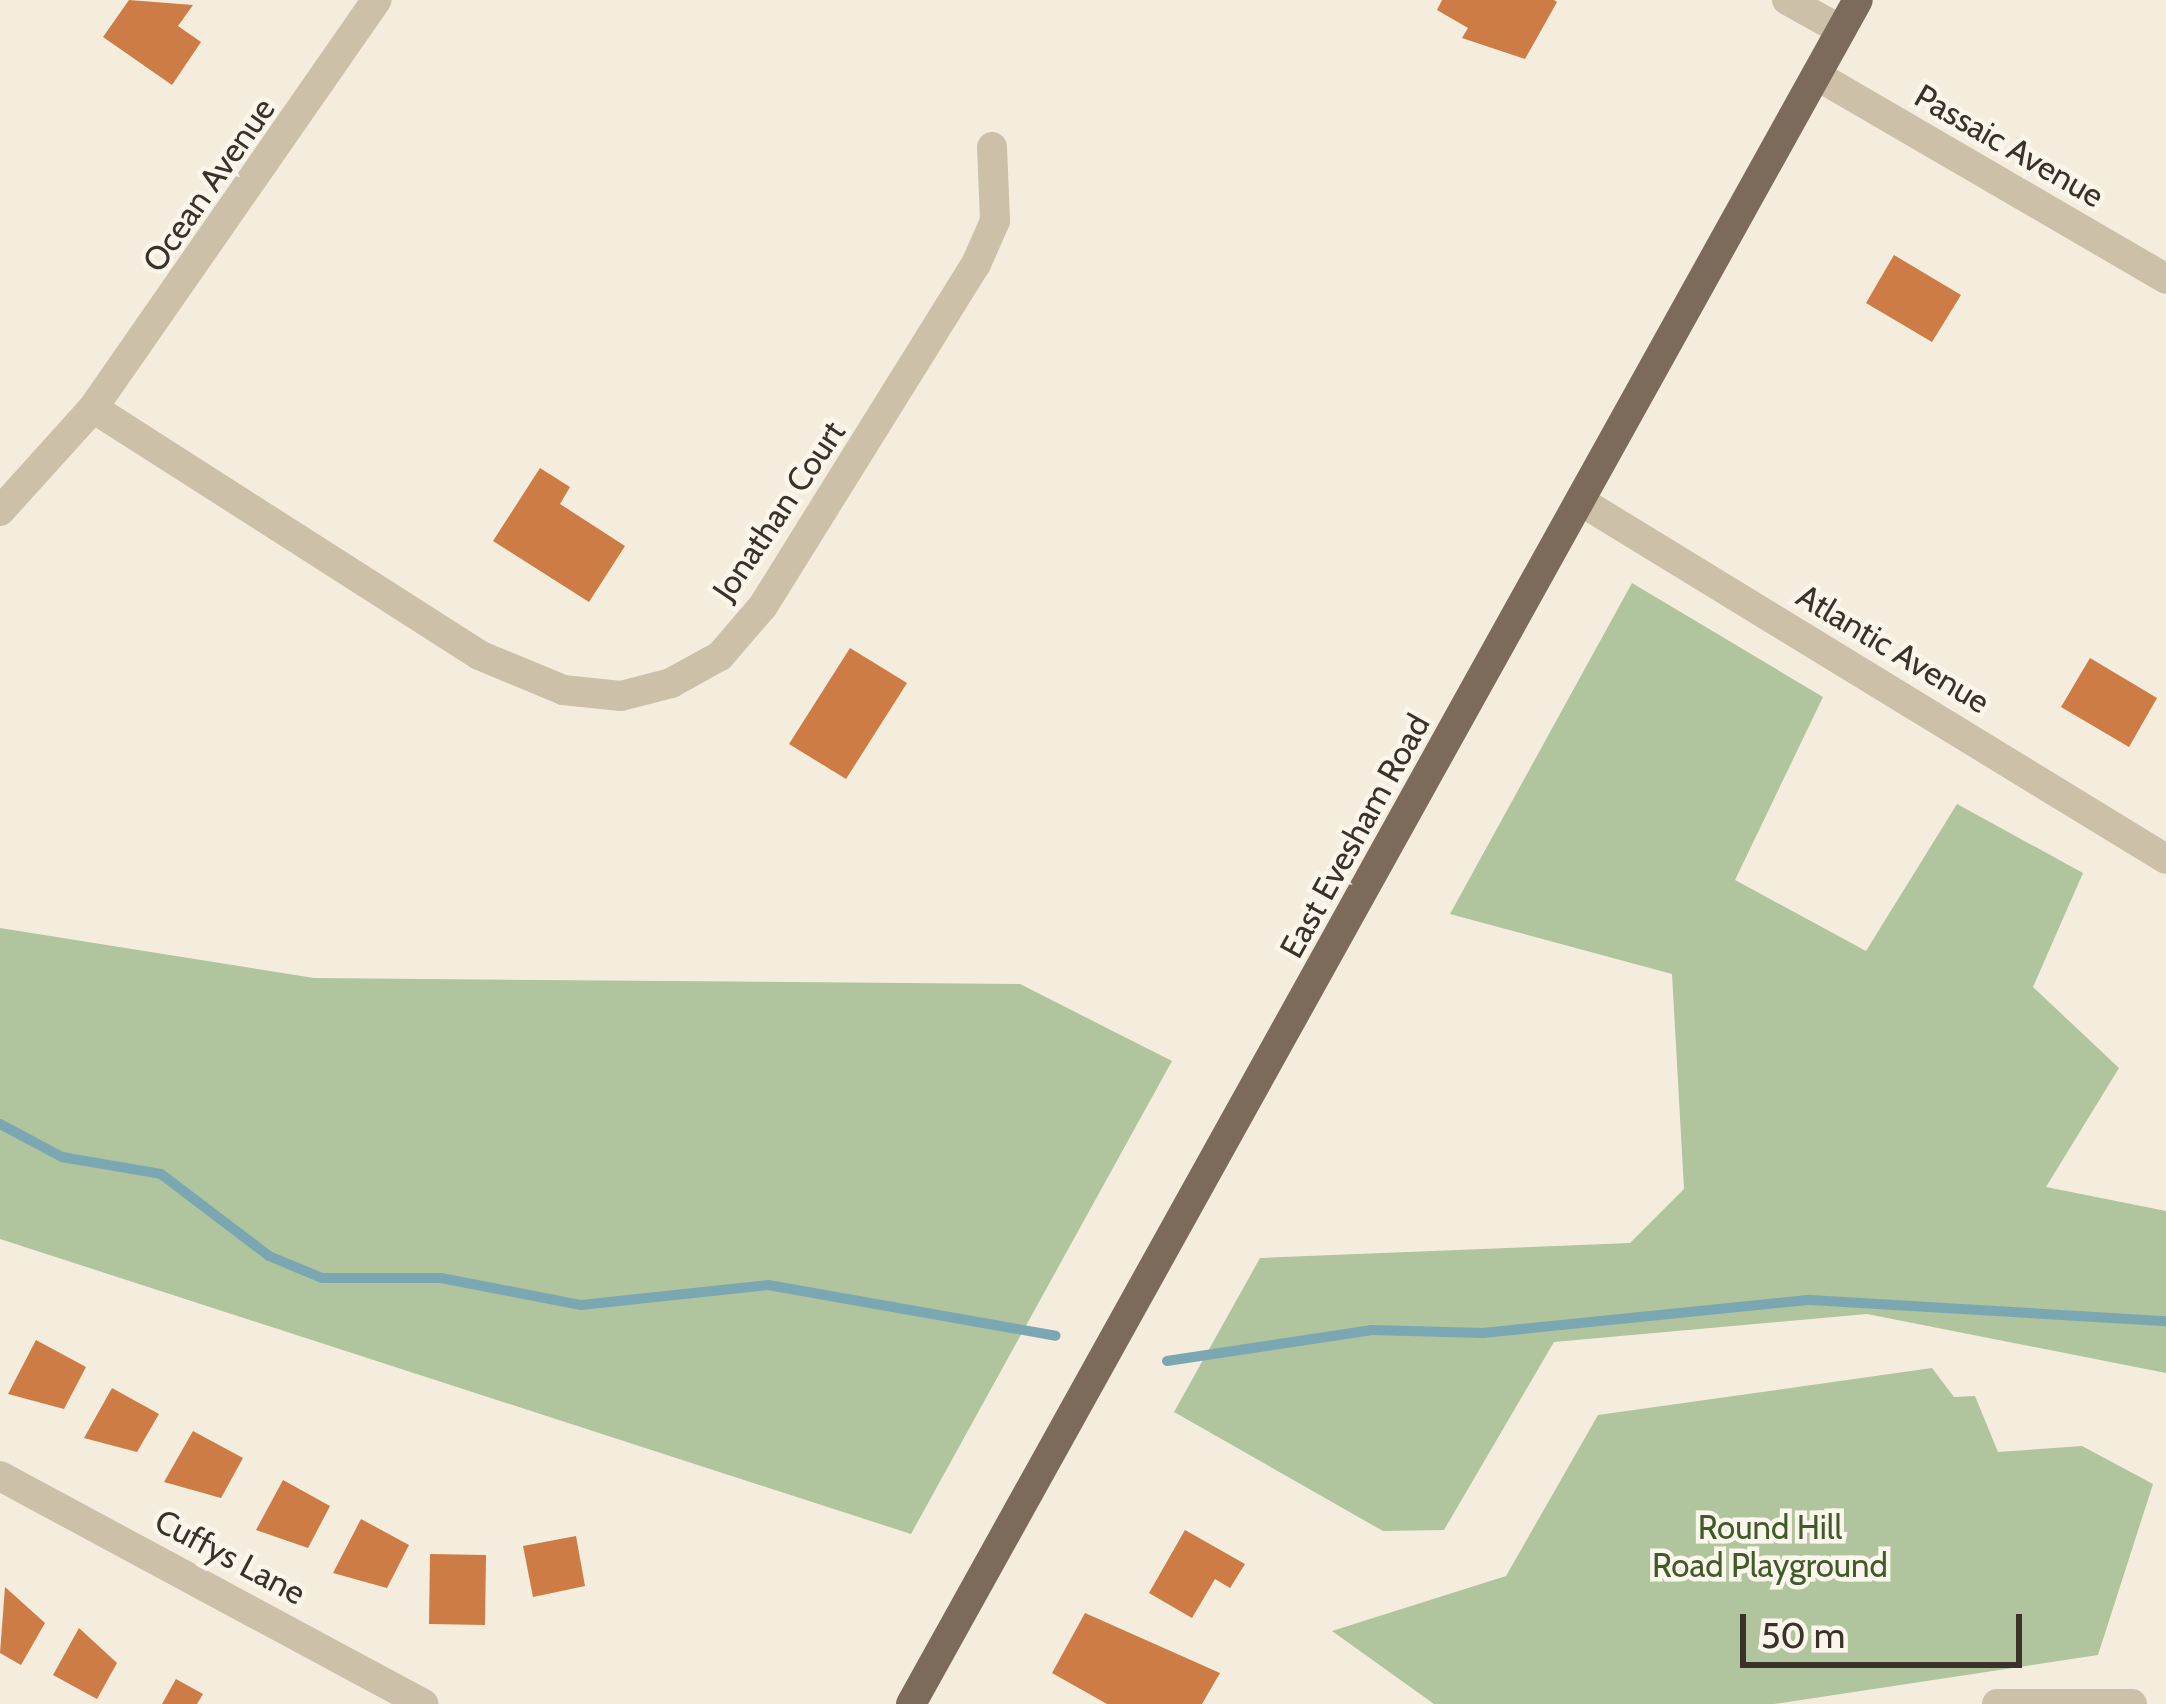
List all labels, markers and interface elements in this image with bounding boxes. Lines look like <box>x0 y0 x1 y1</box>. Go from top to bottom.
street label: Passaic Avenue <box>1908 76 2110 216</box>
street label: Ocean Avenue <box>135 90 283 280</box>
street label: Jonathan Court <box>705 414 853 608</box>
street label: Atlantic Avenue <box>1790 576 1996 722</box>
street label: East Evesham Road <box>1272 707 1438 965</box>
street label: Cuffys Lane <box>148 1501 312 1613</box>
park label: Round Hill Road Playground <box>1652 1508 1888 1586</box>
scale bar <box>1746 1590 2028 1664</box>
text: 50 m <box>1761 1613 1845 1657</box>

